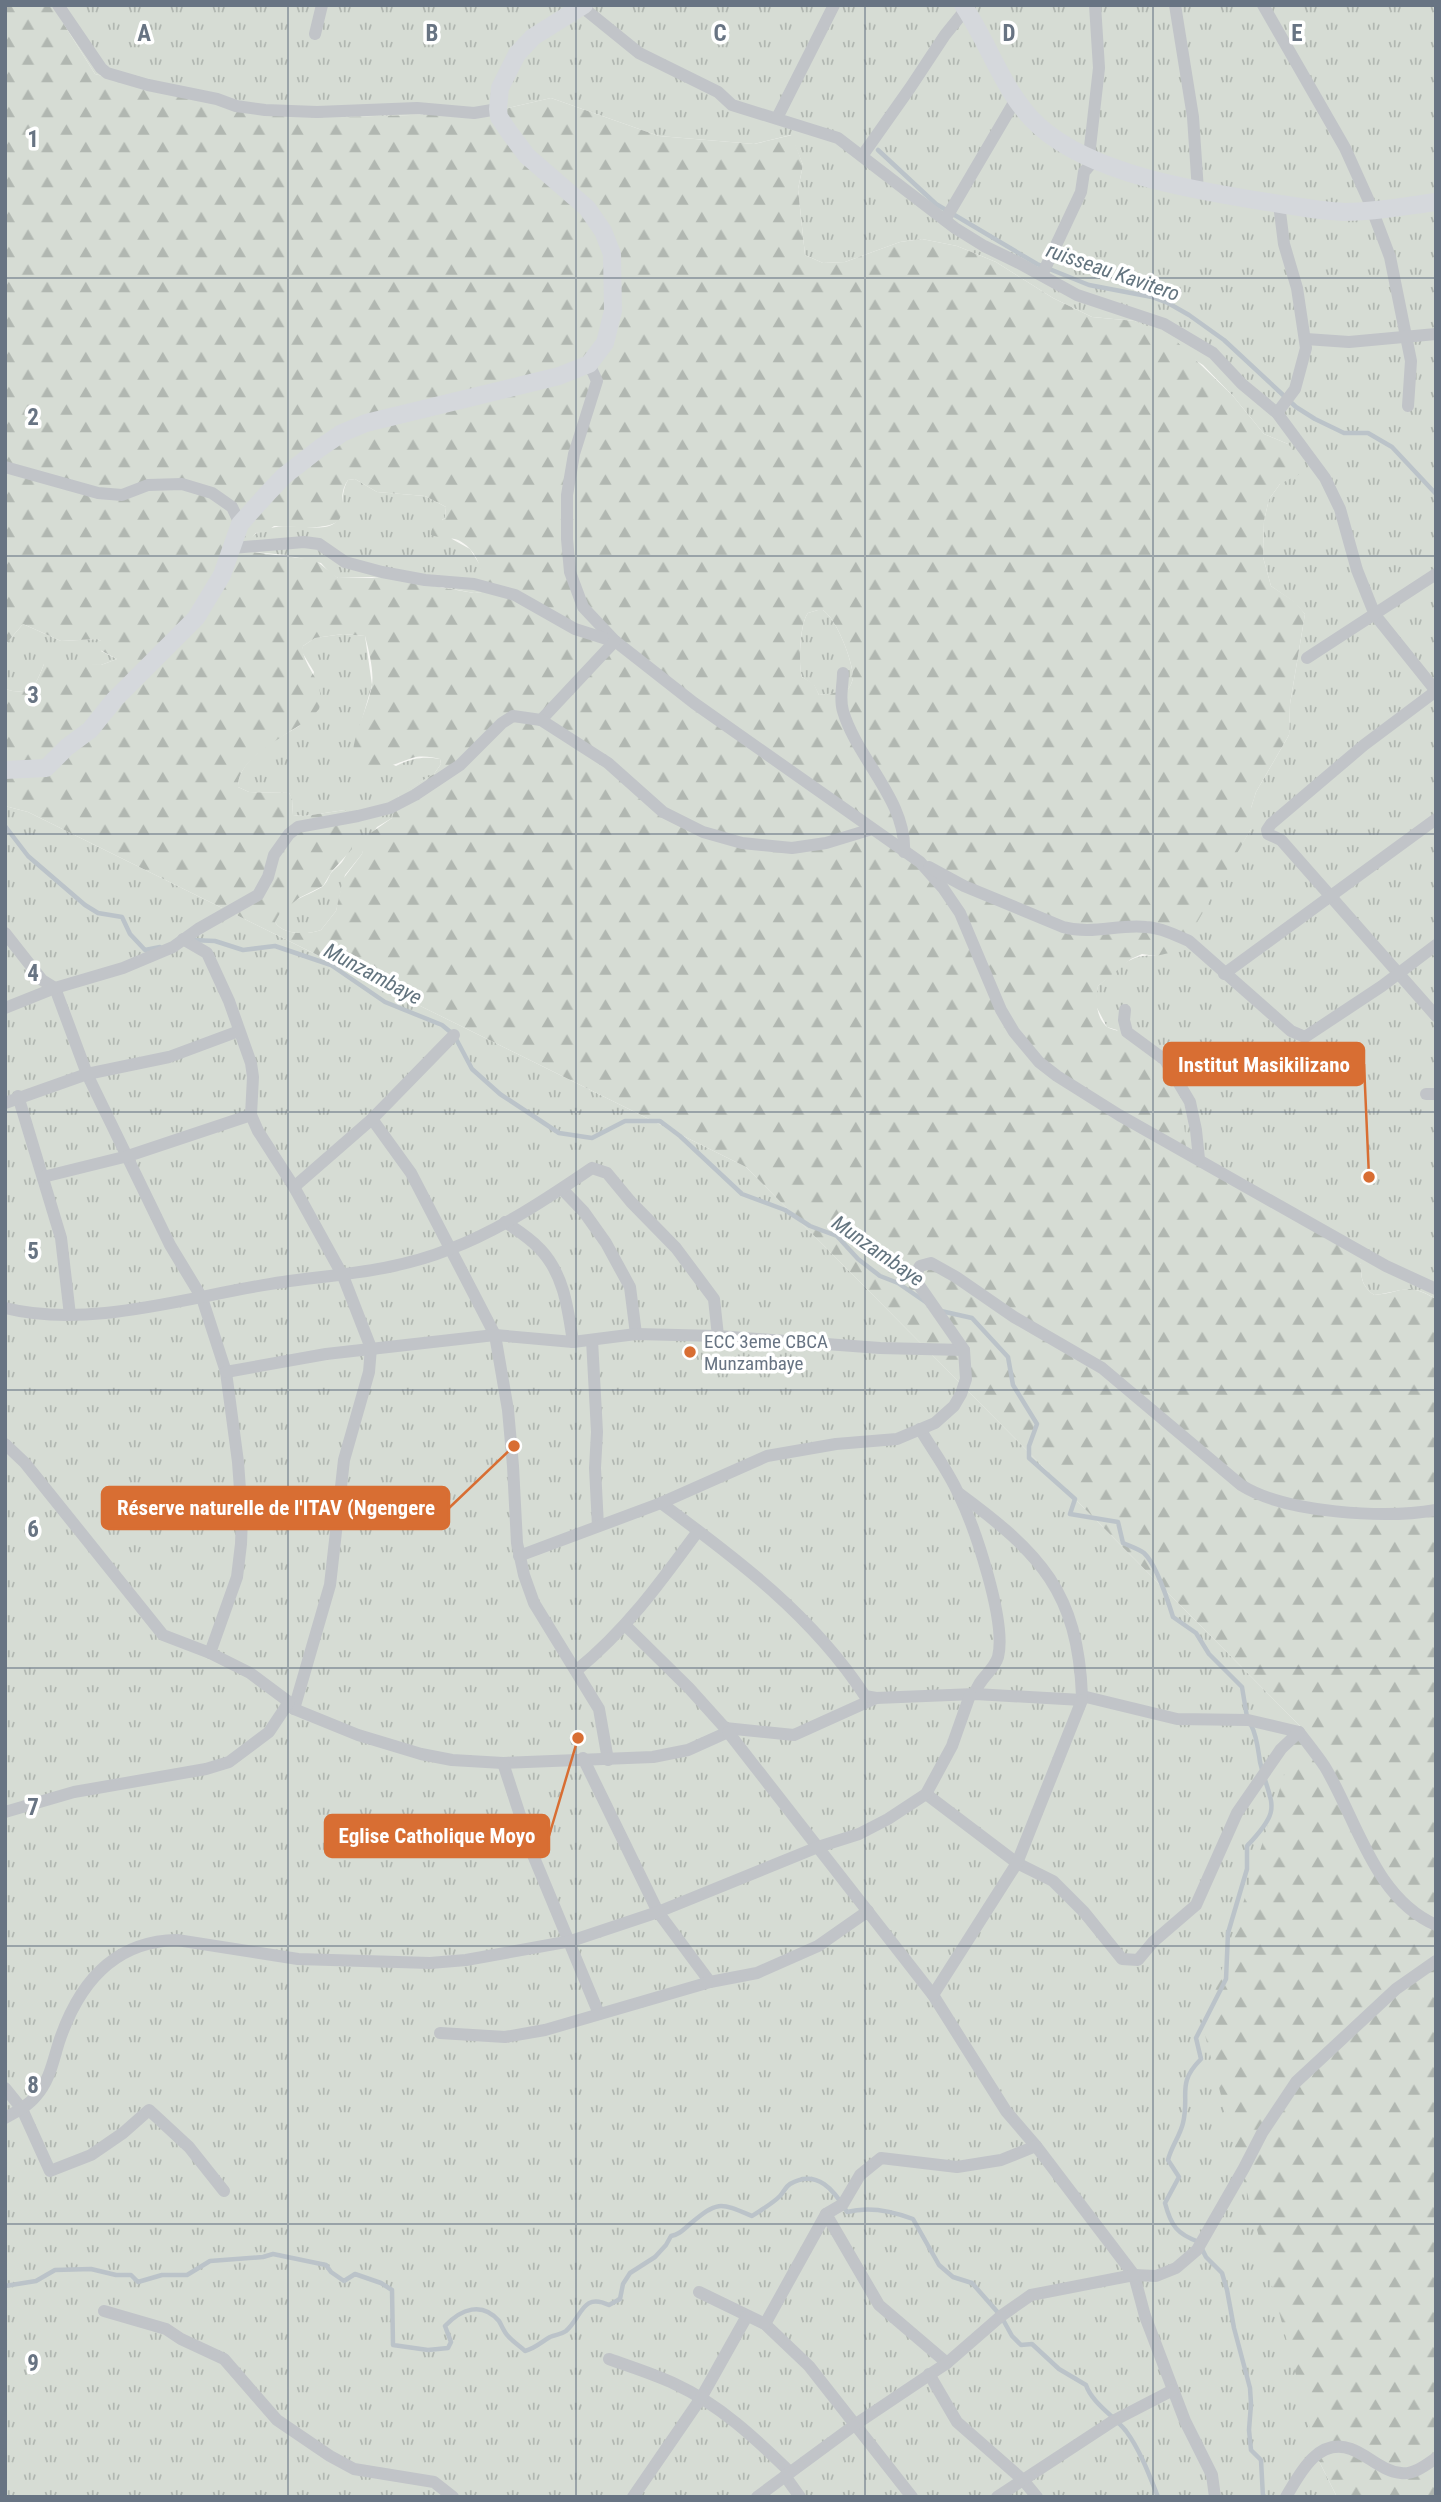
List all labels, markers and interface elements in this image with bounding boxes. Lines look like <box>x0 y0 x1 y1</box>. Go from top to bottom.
text: A <box>137 20 151 47</box>
text: B <box>426 20 438 47</box>
text: C <box>713 20 727 47</box>
text: D <box>1003 20 1016 47</box>
text: E <box>1291 20 1303 47</box>
text: 1 <box>27 126 39 153</box>
water label: ruisseau Kavitero <box>1043 238 1183 306</box>
text: 2 <box>27 404 39 431</box>
text: 3 <box>27 682 39 709</box>
water label: Munzambaye <box>320 938 426 1010</box>
text: 4 <box>27 960 39 987</box>
callout: Institut Masikilizano <box>1164 1043 1364 1085</box>
text: Institut Masikilizano <box>1178 1053 1350 1077</box>
water label: Munzambaye <box>827 1211 929 1291</box>
text: 5 <box>27 1238 39 1265</box>
place label: ECC 3eme CBCA Munzambaye <box>704 1330 828 1375</box>
marker: ECC 3eme CBCA Munzambaye <box>682 1344 698 1360</box>
callout: Réserve naturelle de l'ITAV (Ngengere <box>102 1487 449 1529</box>
text: Réserve naturelle de l'ITAV (Ngengere <box>117 1496 435 1520</box>
text: 6 <box>27 1516 39 1543</box>
text: 7 <box>27 1794 39 1821</box>
callout: Eglise Catholique Moyo <box>325 1815 549 1857</box>
text: Eglise Catholique Moyo <box>339 1824 535 1848</box>
text: 8 <box>27 2072 39 2099</box>
text: 9 <box>27 2350 39 2377</box>

